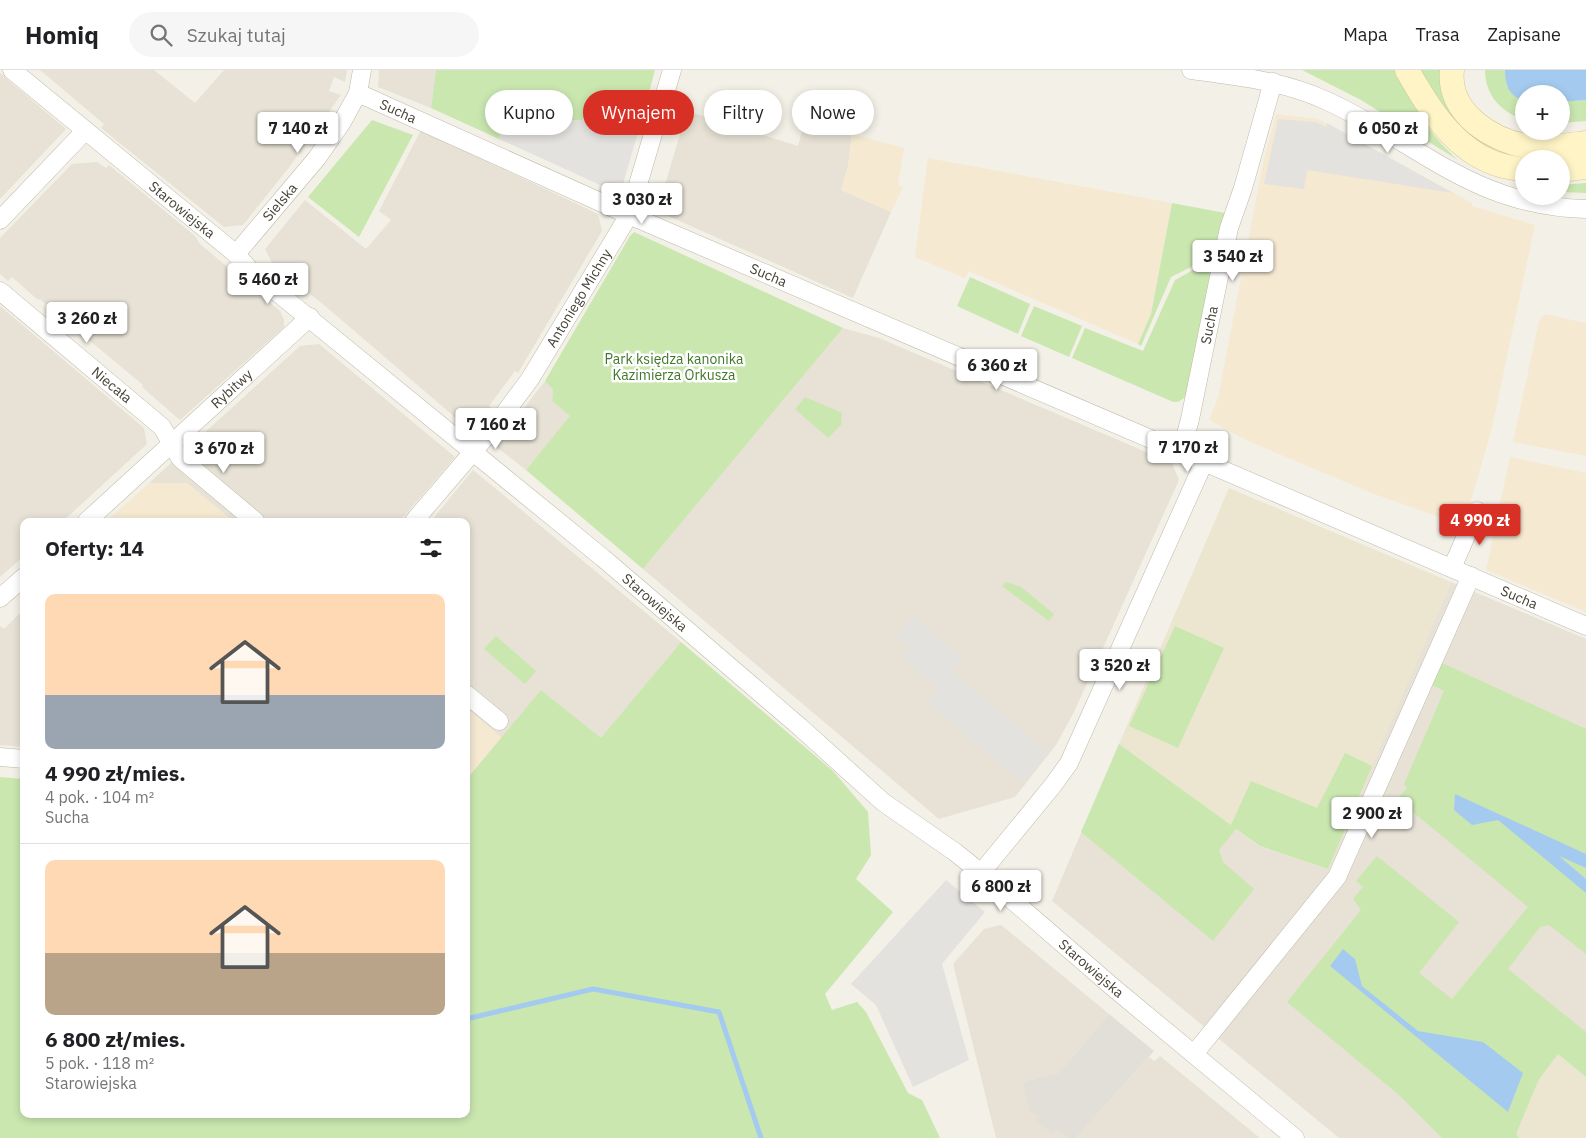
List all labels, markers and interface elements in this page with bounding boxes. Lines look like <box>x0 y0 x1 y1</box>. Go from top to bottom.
search box <box>129 12 479 57</box>
text: Homiq <box>25 19 99 51</box>
icon: search <box>147 21 175 49</box>
text: Szukaj tutaj <box>187 23 286 47</box>
text: Mapa <box>1343 23 1388 46</box>
text: Trasa <box>1416 23 1460 46</box>
text: Zapisane <box>1488 23 1561 46</box>
map controls <box>1515 85 1570 205</box>
button: + <box>1515 85 1570 140</box>
chip: Kupno <box>485 90 573 135</box>
chip: Wynajem <box>583 90 694 135</box>
chip: Filtry <box>704 90 782 135</box>
chip: Nowe <box>792 90 874 135</box>
street label: Sucha <box>377 95 420 127</box>
pin: 7 140 zł <box>246 112 350 154</box>
pin: 6 050 zł <box>1336 112 1440 154</box>
text: 7 140 zł <box>268 118 328 138</box>
text: 6 050 zł <box>1358 118 1418 138</box>
button: − <box>1515 150 1570 205</box>
street label: Starowiejska <box>145 177 219 242</box>
street label: Sielska <box>259 179 301 225</box>
pin: 3 030 zł <box>590 182 694 225</box>
text: 3 030 zł <box>612 189 672 209</box>
pin: 3 540 zł <box>1181 240 1285 282</box>
street label: Antoniego Michny <box>542 245 616 351</box>
text: 3 540 zł <box>1203 246 1263 266</box>
street label: Sucha <box>747 259 790 291</box>
pin: 5 460 zł <box>216 262 320 305</box>
text: 5 460 zł <box>238 269 298 289</box>
pin: 3 260 zł <box>35 302 139 344</box>
street label: Sucha <box>1196 304 1222 346</box>
text: 3 260 zł <box>57 308 117 328</box>
pin: 6 360 zł <box>945 348 1049 391</box>
park label: Park księdza kanonika Kazimierza Orkusza <box>604 350 744 384</box>
text: 6 360 zł <box>967 355 1027 375</box>
street label: Niecała <box>88 363 136 407</box>
street label: Rybitwy <box>207 365 256 412</box>
pin: 7 160 zł <box>444 408 548 450</box>
text: 7 160 zł <box>466 414 526 434</box>
pin: 7 170 zł <box>1136 430 1240 473</box>
pin: 3 670 zł <box>172 432 276 474</box>
text: 7 170 zł <box>1158 437 1218 457</box>
text: 3 670 zł <box>194 438 254 458</box>
pin: 4 990 zł <box>1428 504 1532 546</box>
text: 4 990 zł <box>1450 510 1510 530</box>
text: Oferty: 14 <box>45 534 144 562</box>
icon: filters <box>417 534 445 562</box>
street label: Starowiejska <box>618 569 692 636</box>
street label: Sucha <box>1498 581 1541 613</box>
icon: home <box>200 627 290 717</box>
pin: 3 520 zł <box>1068 648 1172 691</box>
text: 3 520 zł <box>1090 655 1150 675</box>
text: 4 990 zł/mies. <box>45 759 186 787</box>
text: 4 pok. · 104 m² <box>45 787 154 807</box>
pin: 2 900 zł <box>1320 796 1424 839</box>
text: 2 900 zł <box>1342 803 1402 823</box>
text: Sucha <box>45 807 89 827</box>
pin: 6 800 zł <box>949 870 1053 912</box>
text: 6 800 zł <box>971 876 1031 896</box>
icon: home <box>200 892 290 982</box>
street label: Starowiejska <box>1055 935 1128 1002</box>
text: 6 800 zł/mies. <box>45 1025 186 1053</box>
text: 5 pok. · 118 m² <box>45 1053 154 1073</box>
text: Starowiejska <box>45 1073 137 1093</box>

